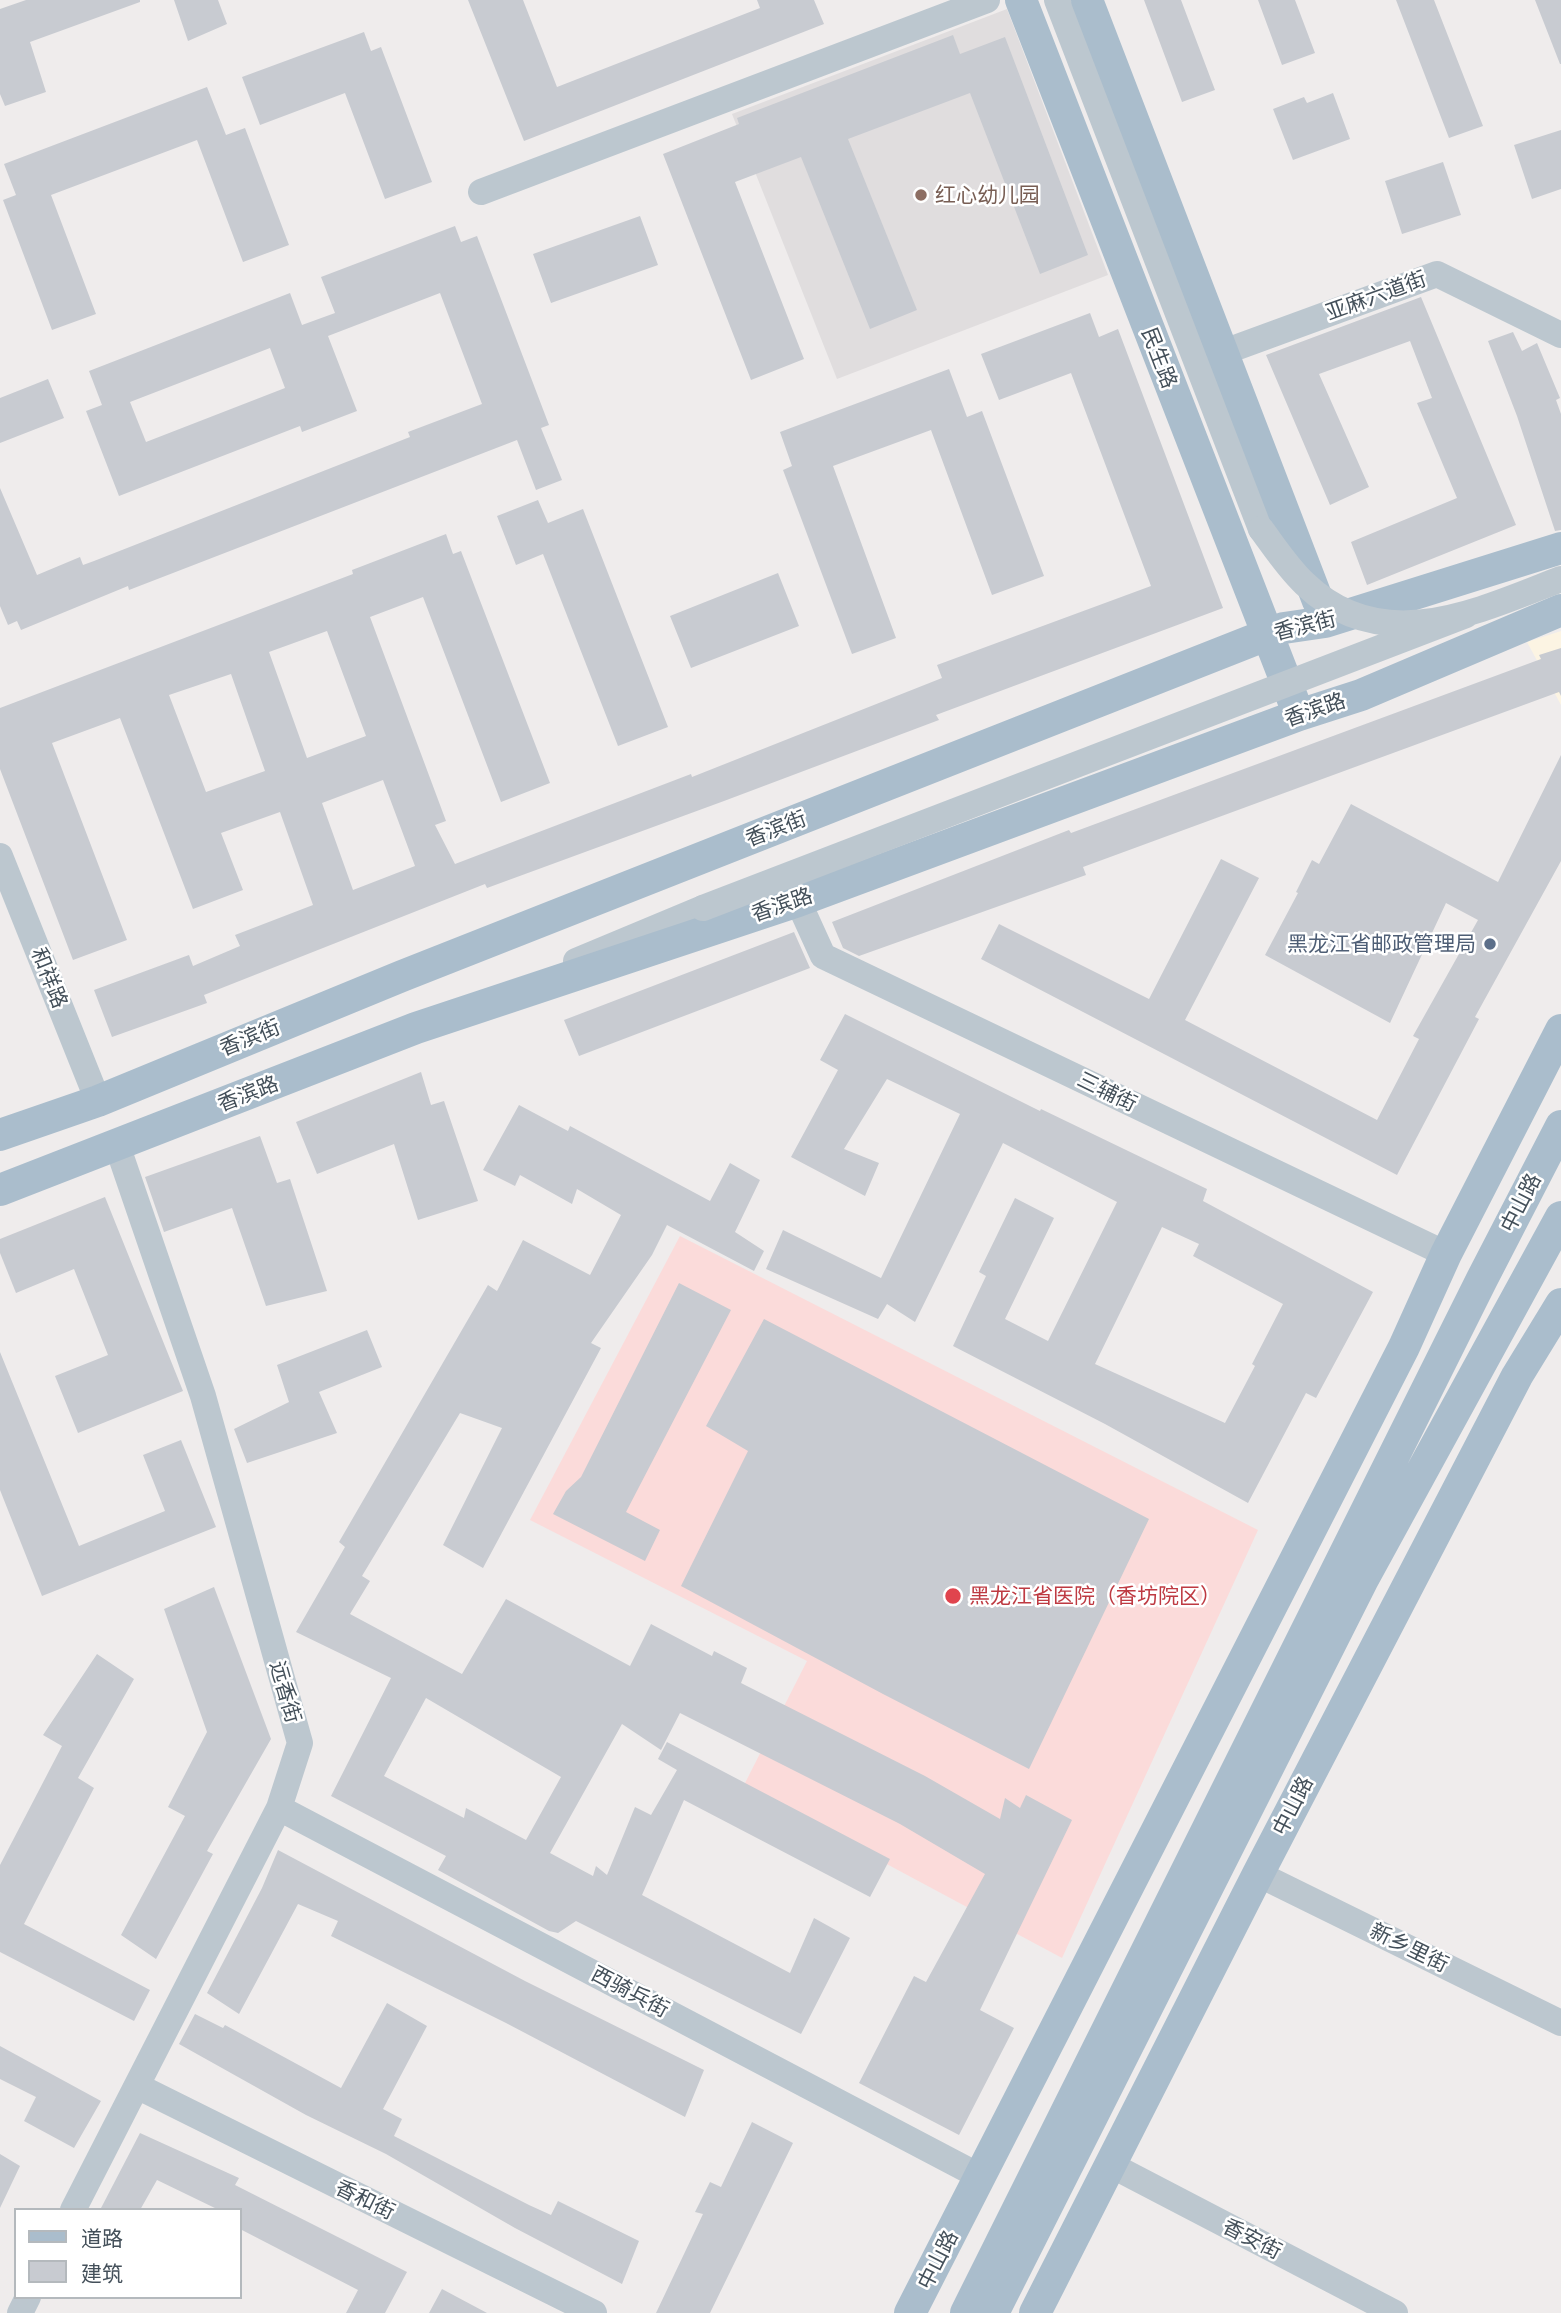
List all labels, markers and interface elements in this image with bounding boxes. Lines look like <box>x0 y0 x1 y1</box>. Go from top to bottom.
place label: 红心幼儿园 <box>935 182 1040 208</box>
marker: 红心幼儿园 <box>913 187 929 203</box>
street label: 亚麻六道街 <box>1322 266 1430 326</box>
street label: 民生路 <box>1136 324 1182 392</box>
street label: 香滨街 <box>1271 606 1339 646</box>
street label: 香滨路 <box>1281 688 1349 732</box>
street label: 香滨街 <box>742 806 810 852</box>
street label: 香滨路 <box>748 883 816 927</box>
place label: 黑龙江省邮政管理局 <box>1287 931 1476 957</box>
marker: 黑龙江省邮政管理局 <box>1482 936 1498 952</box>
street label: 和祥路 <box>26 944 72 1012</box>
street label: 香滨街 <box>216 1015 284 1061</box>
street label: 三辅街 <box>1073 1067 1141 1117</box>
street label: 香滨路 <box>214 1071 282 1117</box>
street label: 中山路 <box>1495 1169 1547 1237</box>
place label: 黑龙江省医院（香坊院区） <box>969 1583 1221 1609</box>
marker: 黑龙江省医院（香坊院区） <box>943 1586 963 1606</box>
street label: 远香街 <box>264 1658 306 1726</box>
street label: 中山路 <box>1267 1772 1319 1840</box>
street label: 新乡里街 <box>1366 1918 1452 1978</box>
street label: 西骑兵街 <box>587 1961 673 2023</box>
street label: 香和街 <box>331 2175 399 2225</box>
legend <box>14 2208 242 2299</box>
street label: 香安街 <box>1218 2213 1286 2265</box>
text: 道路 <box>81 2225 123 2251</box>
street label: 中山路 <box>912 2226 964 2294</box>
text: 建筑 <box>81 2260 123 2286</box>

